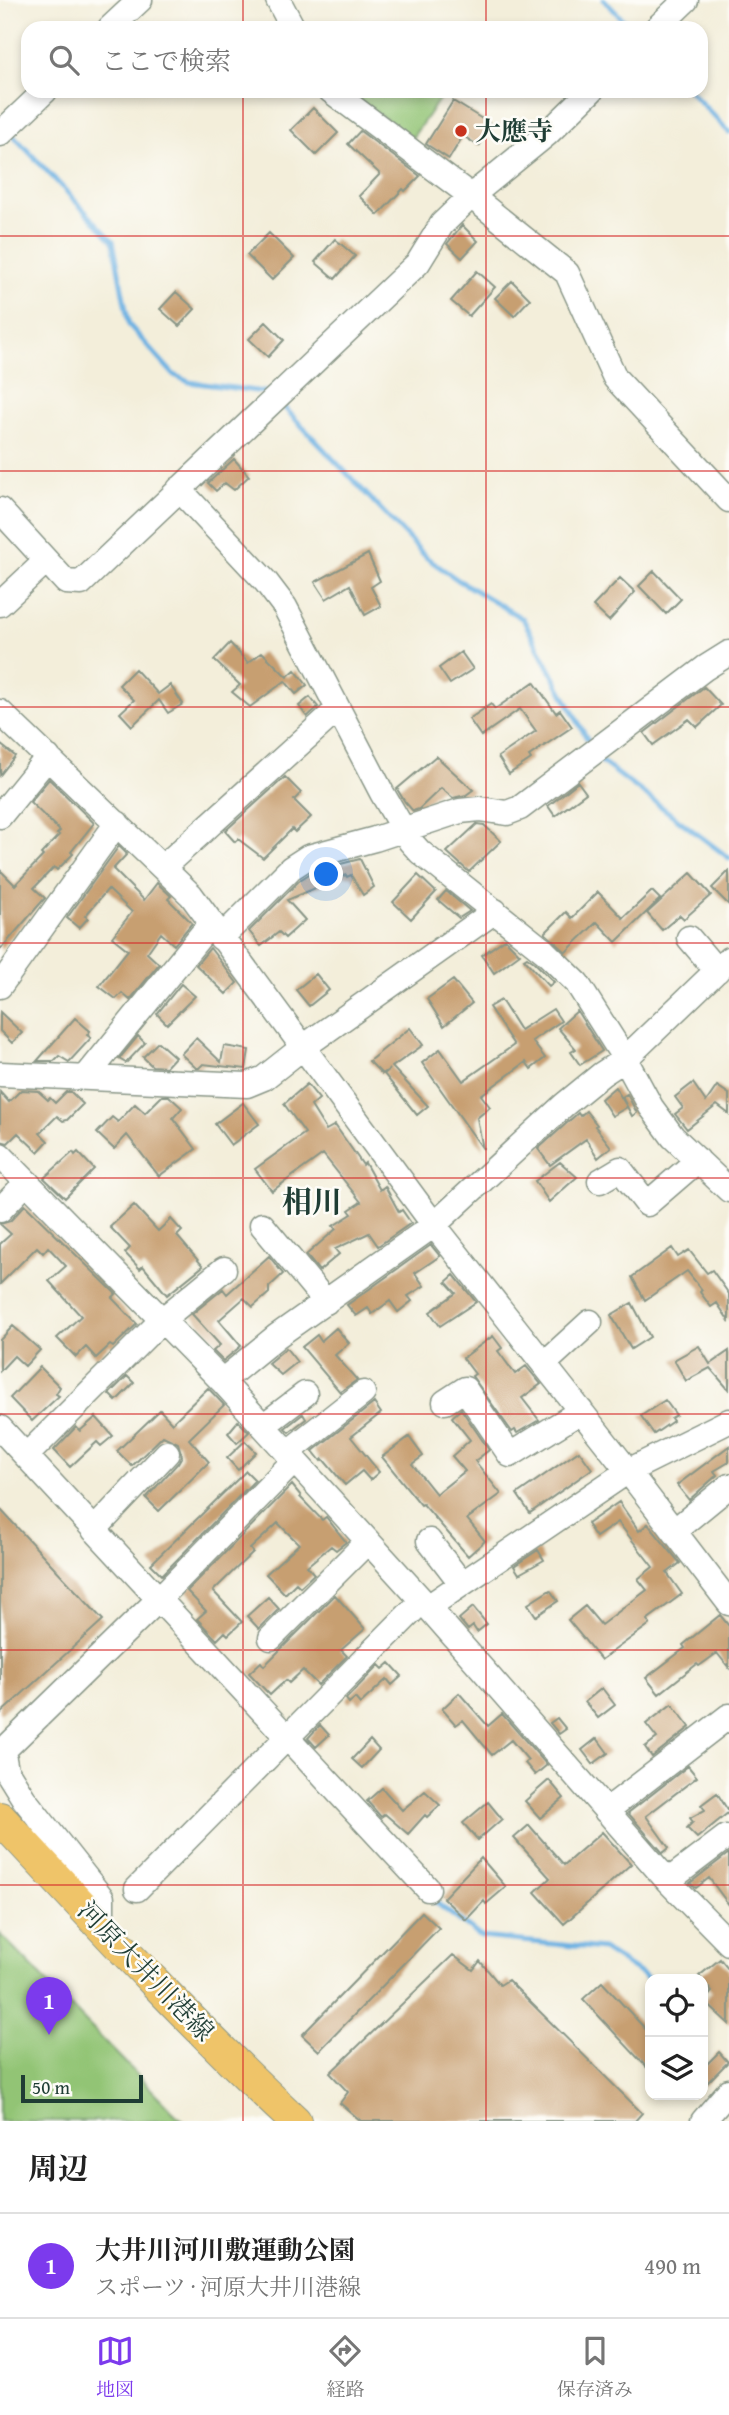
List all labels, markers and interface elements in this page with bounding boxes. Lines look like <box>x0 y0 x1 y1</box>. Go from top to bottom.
search box <box>21 21 708 98</box>
icon: search <box>45 41 83 79</box>
text: ここで検索 <box>101 41 231 80</box>
place label: 大應寺 <box>475 111 553 150</box>
marker: 大應寺 <box>453 123 469 139</box>
your location <box>309 857 343 891</box>
district label: 相川 <box>282 1179 342 1223</box>
street label: 河原大井川港線 <box>69 1892 224 2050</box>
map controls <box>645 1974 708 2100</box>
button: locate <box>645 1974 708 2037</box>
pin: 1 <box>26 1977 72 2035</box>
button: layers <box>645 2037 708 2100</box>
scale bar <box>21 2072 144 2104</box>
text: 50 m <box>32 2073 70 2101</box>
text: 周辺 <box>28 2146 88 2190</box>
text: 大井川河川敷運動公園 <box>95 2230 355 2269</box>
text: 1 <box>45 2249 57 2282</box>
text: 490 m <box>644 2249 701 2282</box>
text: スポーツ · 河原大井川港線 <box>95 2270 361 2303</box>
tab: 地図 <box>96 2332 134 2403</box>
tab: 経路 <box>326 2332 365 2403</box>
tab: 保存済み <box>557 2332 633 2403</box>

